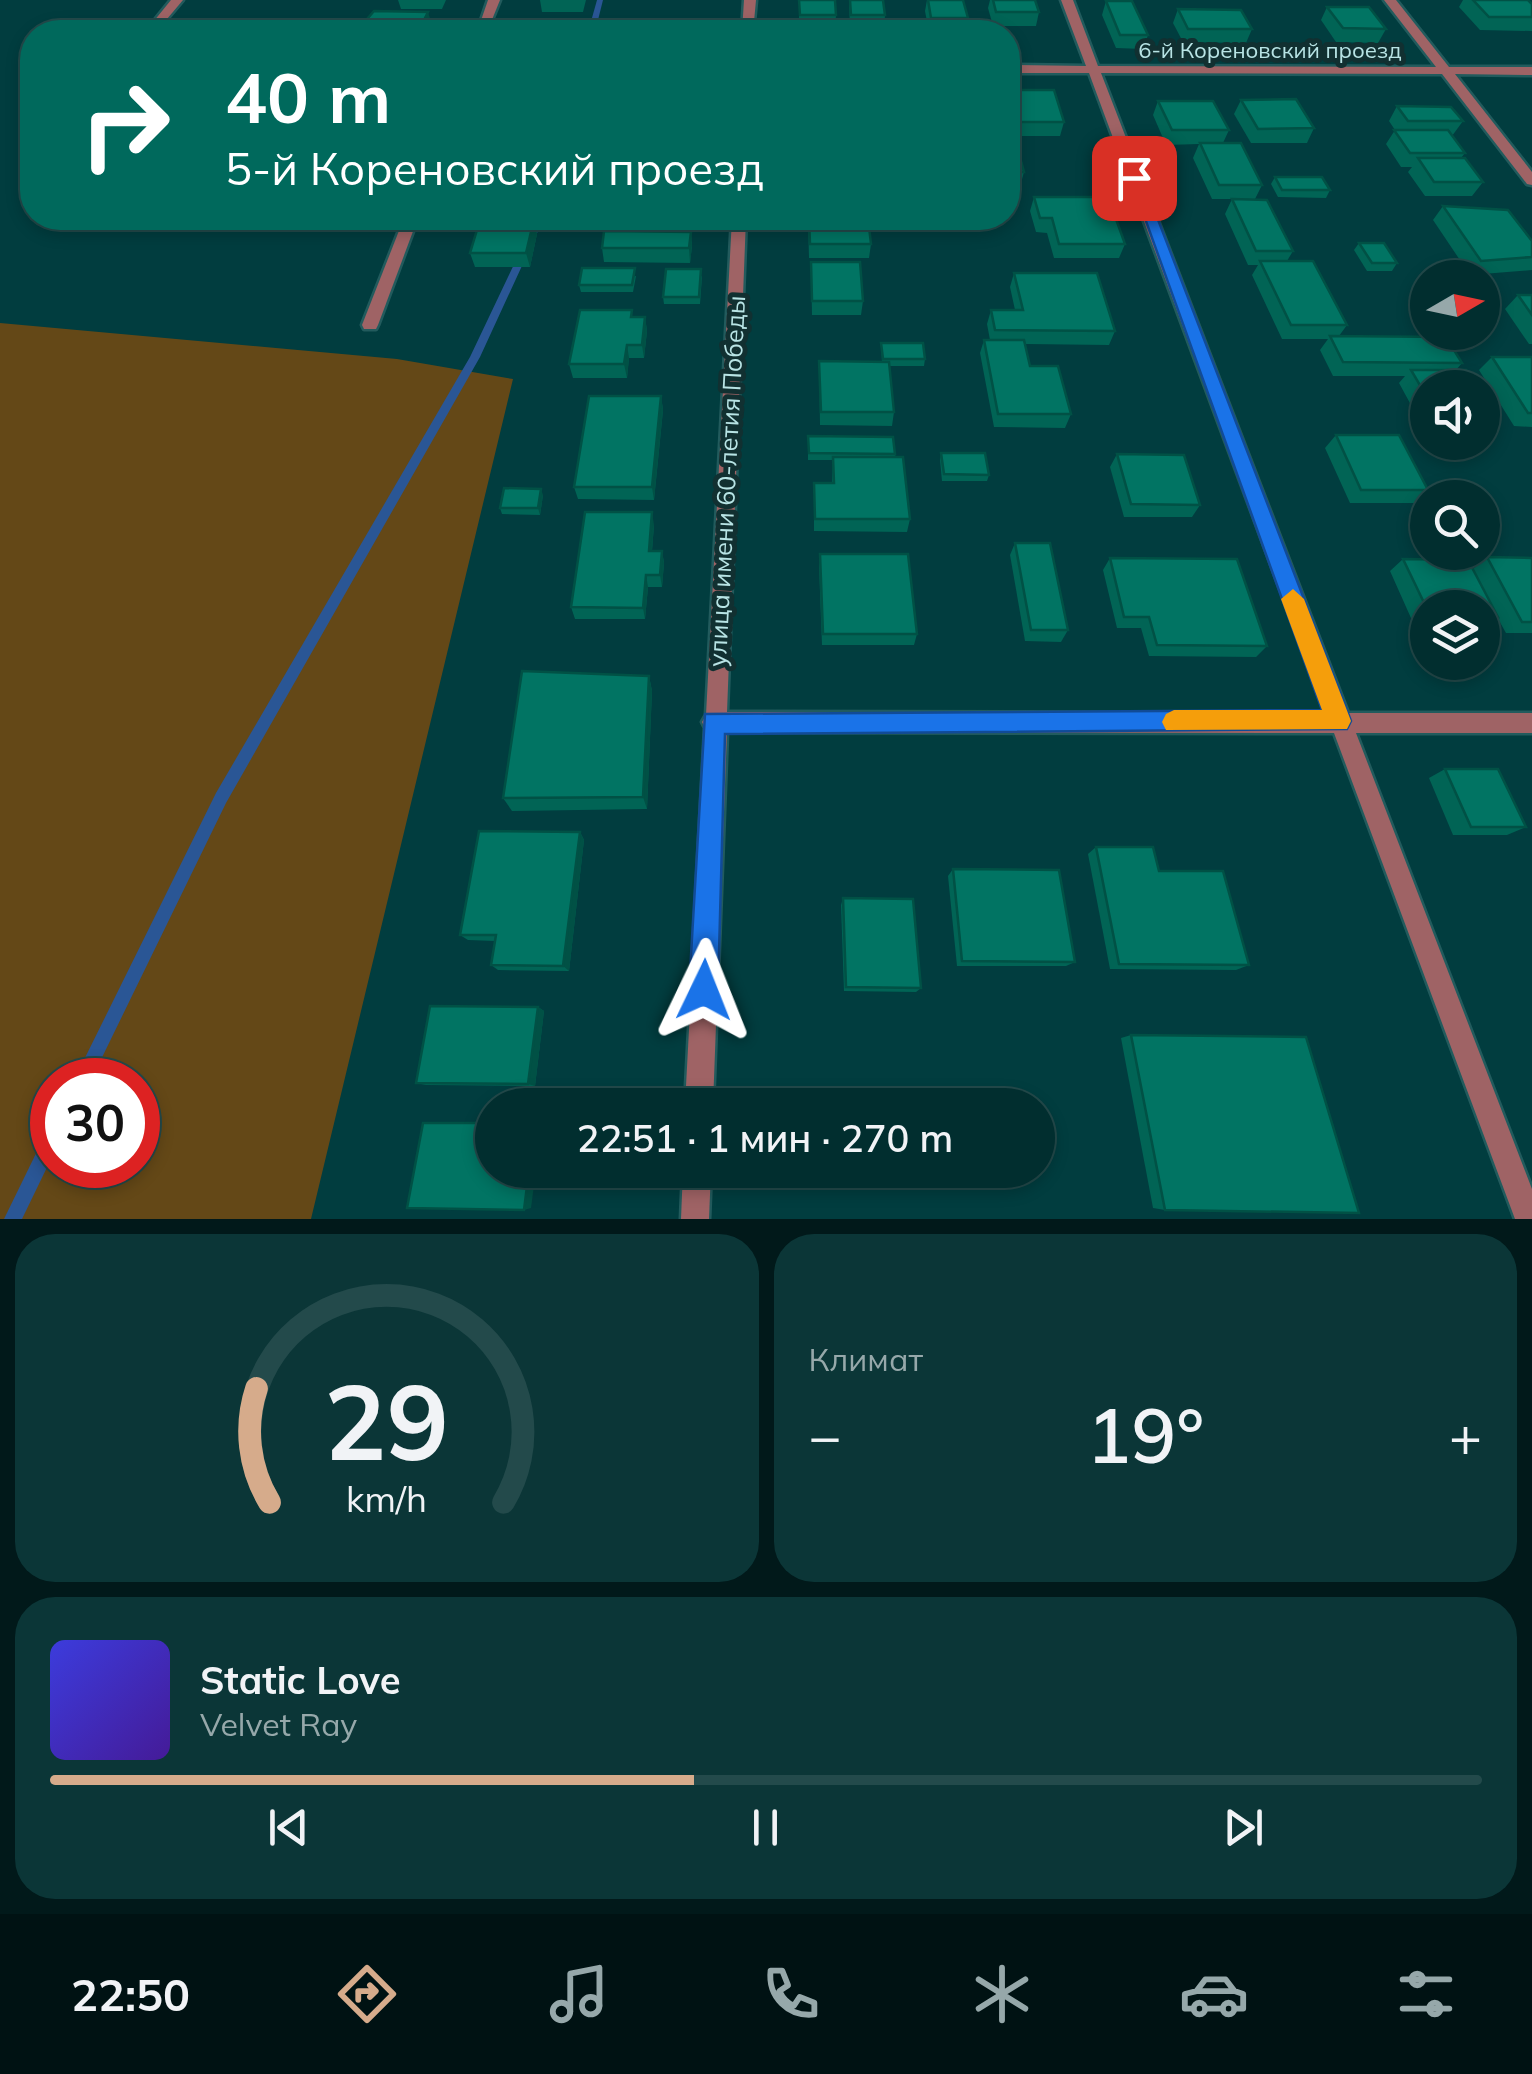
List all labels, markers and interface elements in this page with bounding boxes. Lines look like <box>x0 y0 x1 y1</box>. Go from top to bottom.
street label: 6-й Кореновский проезд <box>1138 36 1402 64</box>
text: 40 m <box>225 53 391 141</box>
icon: right <box>60 60 190 190</box>
pin <box>1092 136 1177 221</box>
text: 5-й Кореновский проезд <box>225 140 764 196</box>
icon: arrive <box>1107 151 1162 206</box>
north arrow <box>1410 260 1500 350</box>
map controls <box>1410 260 1500 680</box>
street label: улица имени 60-летия Победы <box>701 295 751 667</box>
button: sound <box>1410 370 1500 460</box>
button: search <box>1410 480 1500 570</box>
button: layers <box>1410 590 1500 680</box>
position arrow <box>652 938 756 1042</box>
speed limit sign: 30 <box>30 1058 160 1188</box>
text: 22:51 · 1 мин · 270 m <box>577 1114 953 1162</box>
text: Климат <box>809 1339 923 1379</box>
text: 29 <box>324 1355 449 1486</box>
text: 19° <box>1086 1388 1204 1482</box>
text: − <box>809 1401 842 1470</box>
text: + <box>1449 1401 1482 1470</box>
text: km/h <box>346 1476 427 1521</box>
text: Static Love <box>200 1656 401 1704</box>
text: Velvet Ray <box>200 1704 357 1744</box>
icon: previous <box>261 1800 316 1855</box>
icon: pause <box>738 1800 793 1855</box>
icon: next <box>1216 1800 1271 1855</box>
icon: directions <box>332 1959 402 2029</box>
icon: music <box>544 1959 614 2029</box>
icon: phone <box>756 1959 826 2029</box>
icon: climate <box>967 1959 1037 2029</box>
icon: car <box>1179 1959 1249 2029</box>
icon: filters <box>1391 1959 1461 2029</box>
text: 22:50 <box>71 1966 190 2022</box>

